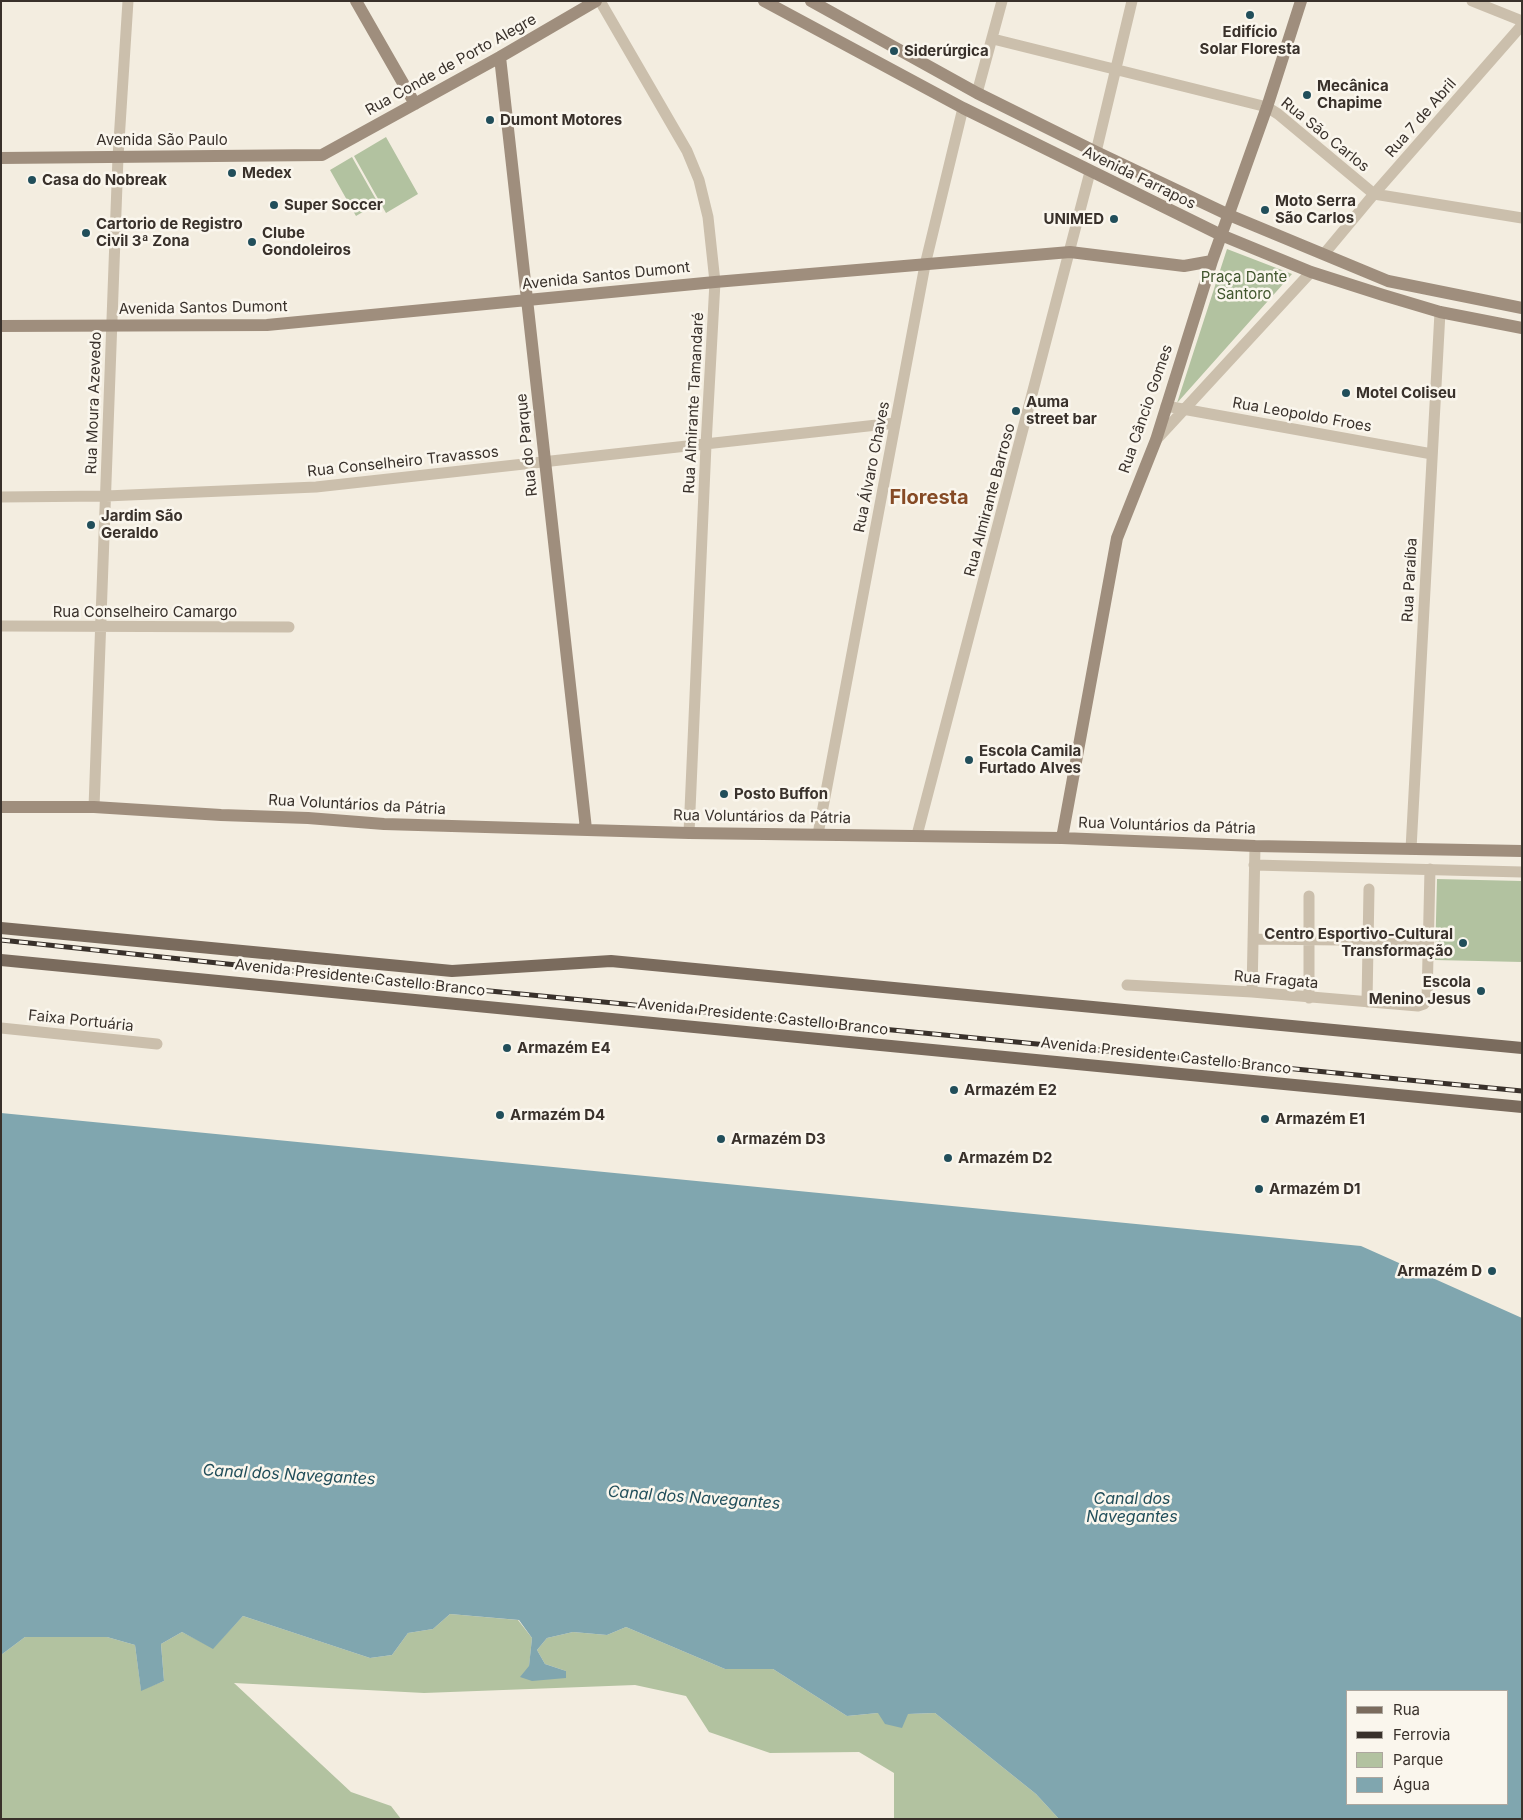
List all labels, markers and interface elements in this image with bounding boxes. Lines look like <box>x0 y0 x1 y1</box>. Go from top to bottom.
marker: Edifício Solar Floresta <box>1244 9 1256 21</box>
street label: Rua Conde de Porto Alegre <box>362 10 540 120</box>
place label: Edifício Solar Floresta <box>1200 23 1300 58</box>
place label: Siderúrgica <box>904 42 989 60</box>
marker: Siderúrgica <box>888 45 900 57</box>
street label: Rua 7 de Abril <box>1382 75 1460 161</box>
place label: Mecânica Chapime <box>1317 77 1389 112</box>
marker: Mecânica Chapime <box>1301 89 1313 101</box>
street label: Rua São Carlos <box>1277 94 1373 176</box>
place label: Dumont Motores <box>500 111 622 129</box>
marker: Dumont Motores <box>484 114 496 126</box>
street label: Avenida São Paulo <box>96 131 228 149</box>
street label: Avenida Farrapos <box>1080 143 1198 213</box>
place label: Medex <box>242 164 292 182</box>
marker: Medex <box>226 167 238 179</box>
place label: Casa do Nobreak <box>42 171 167 189</box>
marker: Casa do Nobreak <box>26 174 38 186</box>
place label: Moto Serra São Carlos <box>1275 192 1356 227</box>
place label: Super Soccer <box>284 196 383 214</box>
marker: Super Soccer <box>268 199 280 211</box>
marker: Moto Serra São Carlos <box>1259 204 1271 216</box>
place label: UNIMED <box>1043 210 1104 228</box>
marker: UNIMED <box>1108 213 1120 225</box>
place label: Cartorio de Registro Civil 3ª Zona <box>96 215 243 250</box>
place label: Clube Gondoleiros <box>262 224 351 259</box>
marker: Cartorio de Registro Civil 3ª Zona <box>80 227 92 239</box>
marker: Clube Gondoleiros <box>246 236 258 248</box>
street label: Avenida Santos Dumont <box>521 258 691 294</box>
park label: Praça Dante Santoro <box>1201 268 1287 303</box>
street label: Avenida Santos Dumont <box>118 298 288 318</box>
street label: Rua Almirante Tamandaré <box>680 312 708 494</box>
street label: Rua Moura Azevedo <box>83 331 105 475</box>
street label: Rua Câncio Gomes <box>1116 342 1176 476</box>
place label: Motel Coliseu <box>1356 384 1456 402</box>
marker: Motel Coliseu <box>1340 387 1352 399</box>
street label: Rua do Parque <box>513 392 541 498</box>
place label: Auma street bar <box>1026 393 1097 428</box>
street label: Rua Leopoldo Froes <box>1231 394 1373 436</box>
street label: Rua Álvaro Chaves <box>850 400 894 534</box>
marker: Auma street bar <box>1010 405 1022 417</box>
street label: Rua Almirante Barroso <box>961 421 1019 579</box>
street label: Rua Conselheiro Travassos <box>306 443 500 481</box>
district label: Floresta <box>889 486 969 510</box>
place label: Jardim São Geraldo <box>101 507 183 542</box>
marker: Jardim São Geraldo <box>85 519 97 531</box>
street label: Rua Paraíba <box>1399 537 1421 623</box>
street label: Rua Conselheiro Camargo <box>53 603 237 621</box>
place label: Escola Camila Furtado Alves <box>979 742 1081 777</box>
marker: Escola Camila Furtado Alves <box>963 754 975 766</box>
place label: Posto Buffon <box>734 785 828 803</box>
marker: Posto Buffon <box>718 788 730 800</box>
street label: Rua Voluntários da Pátria <box>268 791 446 819</box>
street label: Rua Voluntários da Pátria <box>673 806 851 828</box>
street label: Rua Voluntários da Pátria <box>1078 814 1256 838</box>
place label: Centro Esportivo-Cultural Transformação <box>1264 925 1453 960</box>
marker: Centro Esportivo-Cultural Transformação <box>1457 937 1469 949</box>
street label: Avenida Presidente Castello Branco <box>234 956 486 1000</box>
street label: Rua Fragata <box>1233 967 1319 993</box>
place label: Escola Menino Jesus <box>1369 973 1471 1008</box>
marker: Escola Menino Jesus <box>1475 985 1487 997</box>
street label: Avenida Presidente Castello Branco <box>637 995 889 1039</box>
street label: Faixa Portuária <box>27 1007 135 1035</box>
street label: Avenida Presidente Castello Branco <box>1040 1034 1292 1078</box>
place label: Armazém E4 <box>517 1039 611 1057</box>
marker: Armazém E4 <box>501 1042 513 1054</box>
place label: Armazém E2 <box>964 1081 1057 1099</box>
marker: Armazém E2 <box>948 1084 960 1096</box>
place label: Armazém D4 <box>510 1106 605 1124</box>
marker: Armazém D4 <box>494 1109 506 1121</box>
place label: Armazém E1 <box>1275 1110 1365 1128</box>
marker: Armazém E1 <box>1259 1113 1271 1125</box>
place label: Armazém D3 <box>731 1130 826 1148</box>
marker: Armazém D3 <box>715 1133 727 1145</box>
place label: Armazém D2 <box>958 1149 1053 1167</box>
marker: Armazém D2 <box>942 1152 954 1164</box>
place label: Armazém D1 <box>1269 1180 1361 1198</box>
marker: Armazém D1 <box>1253 1183 1265 1195</box>
place label: Armazém D <box>1397 1262 1482 1280</box>
marker: Armazém D <box>1486 1265 1498 1277</box>
water label: Canal dos Navegantes <box>202 1461 376 1489</box>
water label: Canal dos Navegantes <box>607 1482 781 1514</box>
water label: Canal dos Navegantes <box>1086 1489 1178 1527</box>
legend <box>1346 1690 1508 1805</box>
text: Rua <box>1393 1700 1420 1719</box>
text: Ferrovia <box>1393 1725 1450 1744</box>
text: Parque <box>1393 1750 1443 1769</box>
text: Água <box>1393 1775 1430 1794</box>

